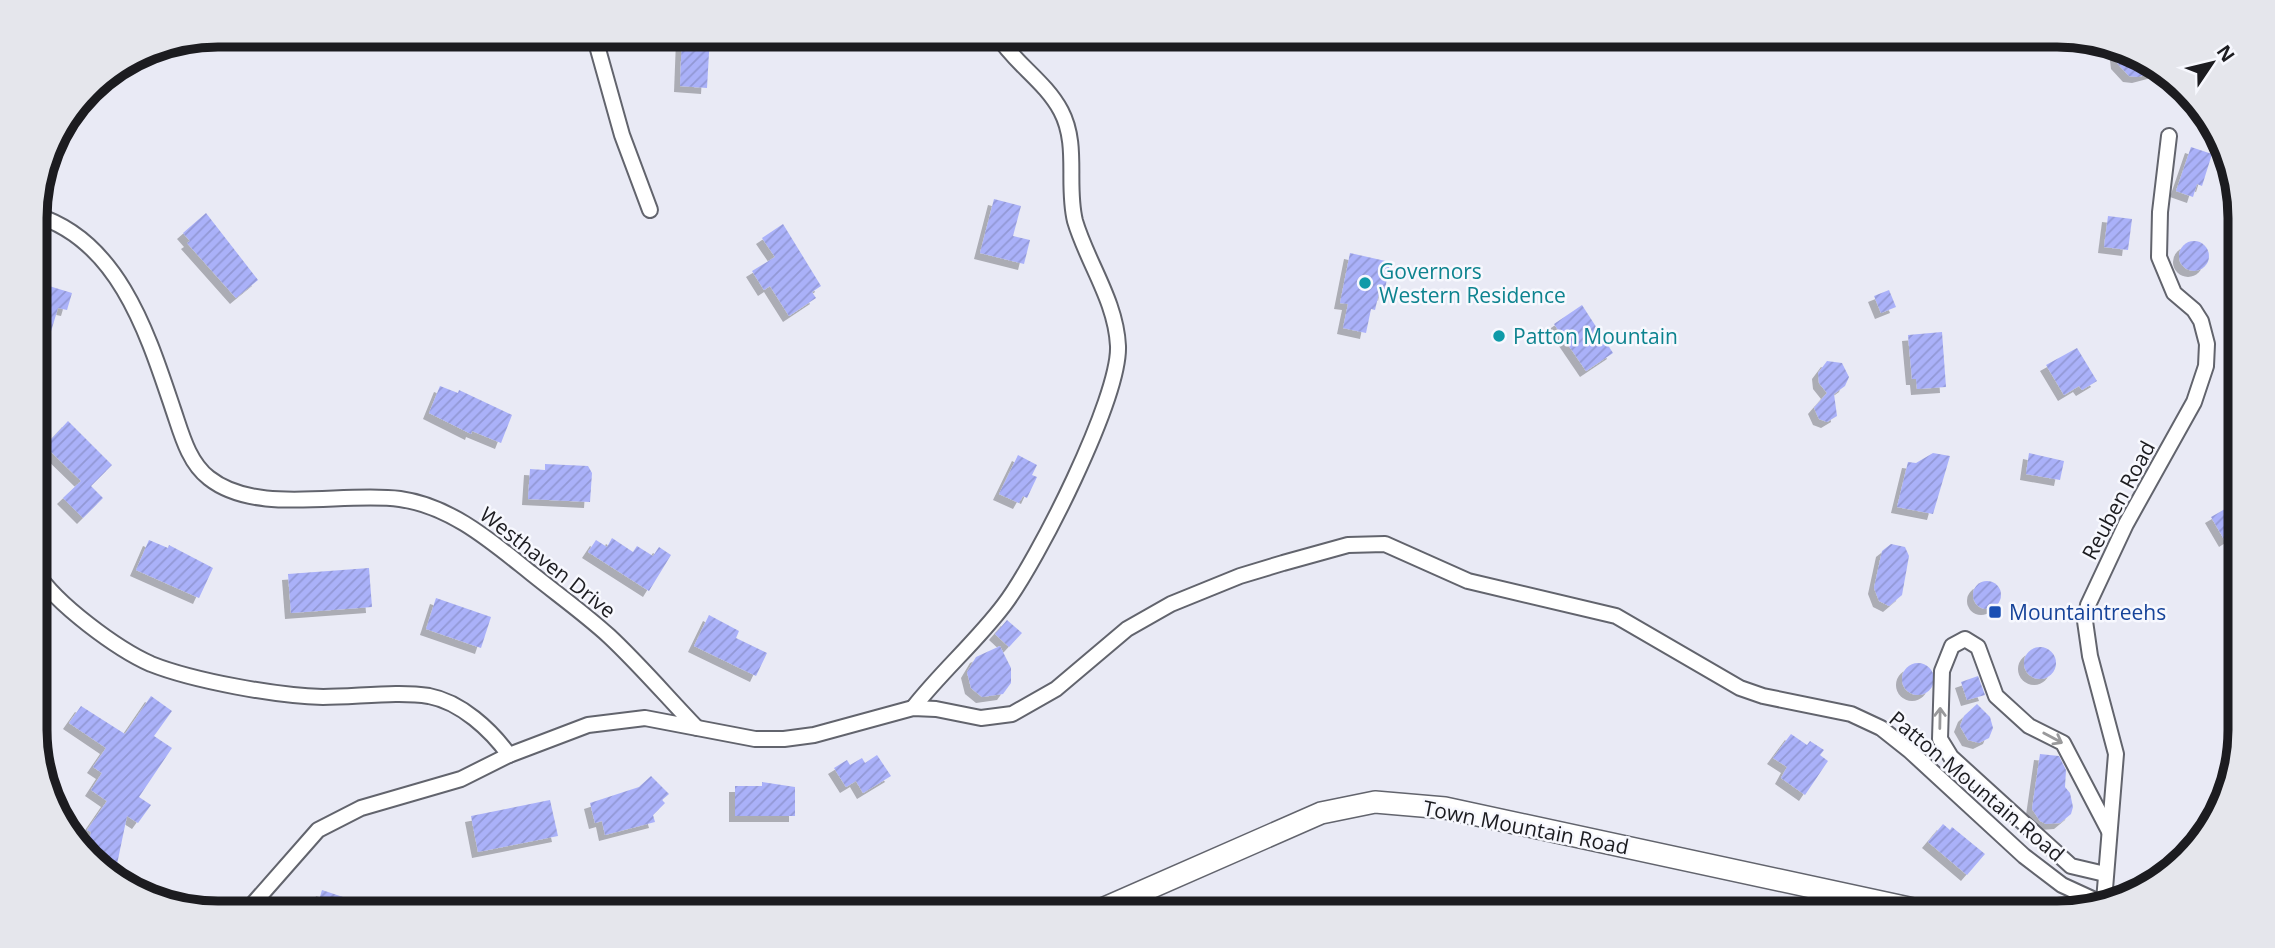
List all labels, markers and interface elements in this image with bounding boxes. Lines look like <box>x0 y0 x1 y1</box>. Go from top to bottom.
north arrow <box>2177 28 2247 98</box>
text: N <box>2211 39 2241 67</box>
place label: Governors Western Residence <box>1379 257 1566 309</box>
marker: Governors Western Residence <box>1357 275 1373 291</box>
place label: Patton Mountain <box>1513 322 1678 350</box>
marker: Patton Mountain <box>1491 328 1507 344</box>
street label: Reuben Road <box>2075 436 2161 564</box>
street label: Westhaven Drive <box>474 500 622 624</box>
place label: Mountaintreehs <box>2009 598 2166 626</box>
marker: Mountaintreehs <box>1987 604 2003 620</box>
street label: Patton Mountain Road <box>1884 704 2070 868</box>
one-way arrow <box>1933 706 1947 729</box>
one-way arrow <box>2042 732 2063 745</box>
street label: Town Mountain Road <box>1421 793 1631 861</box>

